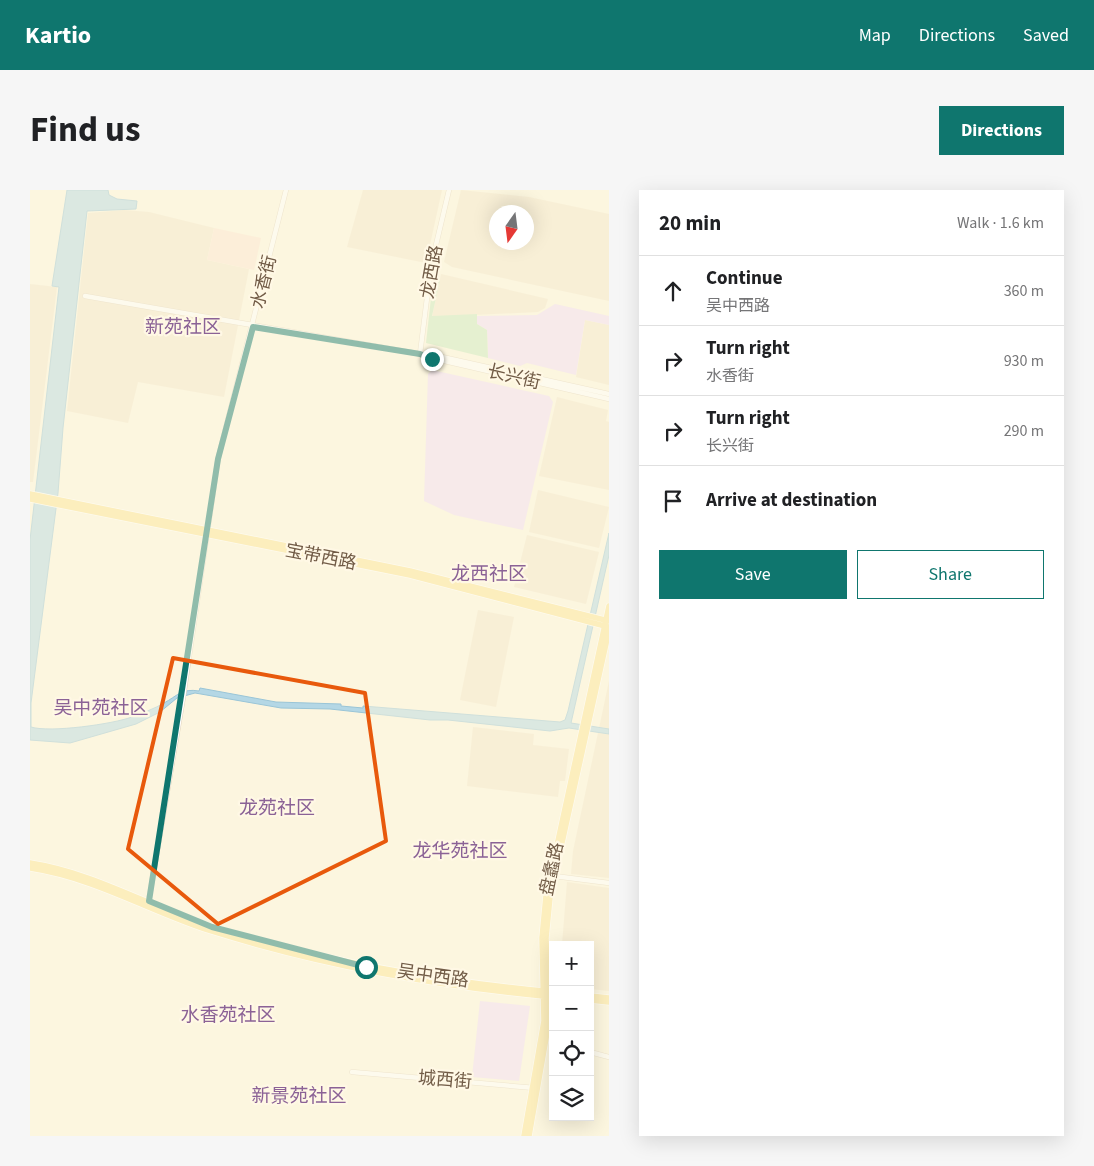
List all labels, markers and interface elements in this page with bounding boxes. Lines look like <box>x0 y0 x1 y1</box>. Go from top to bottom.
text: Kartio <box>25 18 91 53</box>
text: Map <box>859 23 891 48</box>
text: Directions <box>919 23 995 48</box>
text: Saved <box>1023 23 1069 48</box>
text: Find us <box>30 105 140 155</box>
button: Directions <box>939 106 1064 155</box>
north arrow <box>489 205 534 250</box>
text: 20 min <box>659 208 721 238</box>
text: Walk · 1.6 km <box>957 212 1044 234</box>
street label: 龙西路 <box>415 243 449 301</box>
street label: 水香街 <box>245 253 283 311</box>
text: Continue <box>706 265 783 292</box>
icon: ahead <box>659 277 687 305</box>
text: 360 m <box>1004 280 1044 302</box>
text: 吴中西路 <box>706 295 770 317</box>
district label: 新苑社区 <box>145 314 221 341</box>
text: Turn right <box>706 335 790 362</box>
icon: right <box>659 347 687 375</box>
route end <box>421 348 444 371</box>
text: 930 m <box>1004 350 1044 372</box>
street label: 长兴街 <box>485 359 543 395</box>
text: 水香街 <box>706 365 754 387</box>
text: Turn right <box>706 405 790 432</box>
icon: right <box>659 417 687 445</box>
text: 290 m <box>1004 420 1044 442</box>
text: 长兴街 <box>706 435 754 457</box>
icon: arrive <box>659 487 687 515</box>
text: Arrive at destination <box>706 487 877 514</box>
street label: 宝带西路 <box>283 538 359 576</box>
button: Save <box>659 550 847 599</box>
button: Share <box>857 550 1044 599</box>
district label: 龙西社区 <box>451 561 527 588</box>
district label: 吴中苑社区 <box>53 695 149 722</box>
district label: 龙苑社区 <box>239 795 315 822</box>
district label: 龙华苑社区 <box>412 838 508 865</box>
street label: 盘蠡路 <box>534 840 570 898</box>
map controls <box>549 941 594 1121</box>
button: + <box>549 941 594 986</box>
route start <box>355 956 378 979</box>
street label: 吴中西路 <box>396 959 470 993</box>
button: − <box>549 986 594 1031</box>
district label: 水香苑社区 <box>180 1002 276 1029</box>
button: locate <box>549 1031 594 1076</box>
street label: 城西街 <box>417 1065 473 1095</box>
button: layers <box>549 1076 594 1121</box>
district label: 新景苑社区 <box>251 1083 347 1110</box>

